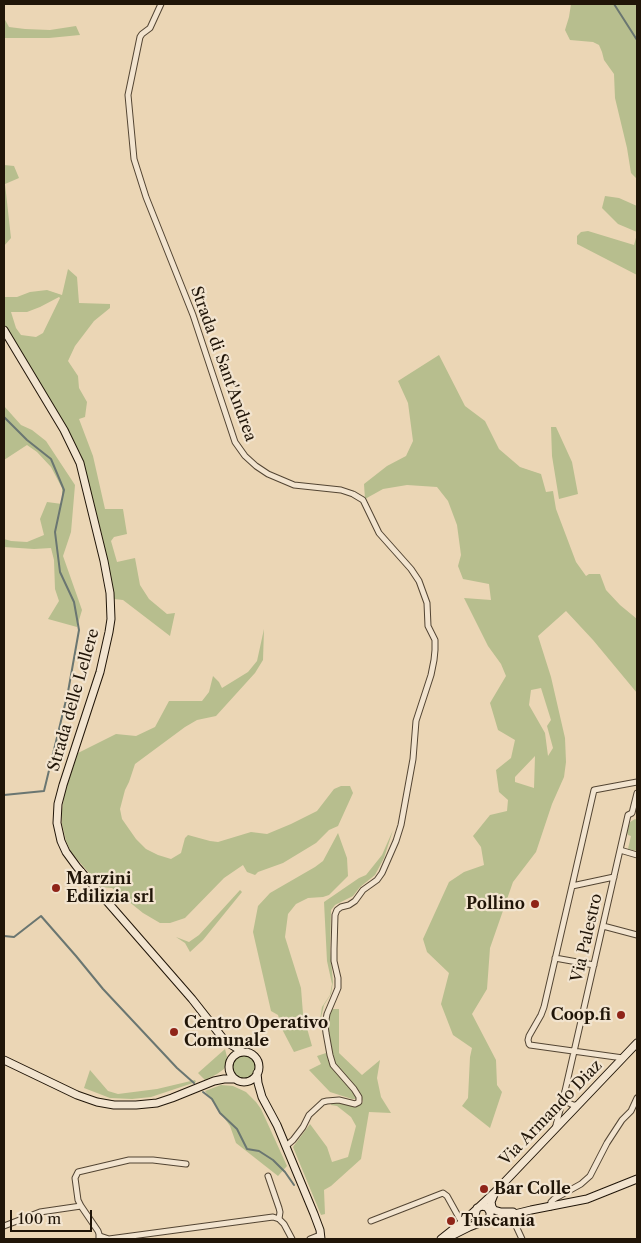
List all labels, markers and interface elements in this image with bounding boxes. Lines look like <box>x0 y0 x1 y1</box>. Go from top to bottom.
street label: Strada di Sant'Andrea <box>186 284 260 444</box>
street label: Strada delle Lellere <box>44 626 104 774</box>
place label: Marzini Edilizia srl <box>66 869 154 907</box>
marker: Marzini Edilizia srl <box>50 882 62 894</box>
street label: Via Palestro <box>567 892 607 984</box>
place label: Pollino <box>466 894 525 914</box>
marker: Pollino <box>529 898 541 910</box>
place label: Coop.fi <box>551 1005 611 1025</box>
marker: Coop.fi <box>615 1009 627 1021</box>
place label: Centro Operativo Comunale <box>184 1013 328 1051</box>
marker: Centro Operativo Comunale <box>168 1026 180 1038</box>
street label: Via Armando Diaz <box>496 1056 606 1170</box>
place label: Bar Colle <box>494 1179 571 1199</box>
marker: Bar Colle <box>478 1183 490 1195</box>
scale bar <box>12 1200 95 1232</box>
text: 100 m <box>18 1209 61 1228</box>
place label: Tuscania <box>461 1211 535 1231</box>
marker: Tuscania <box>445 1215 457 1227</box>

